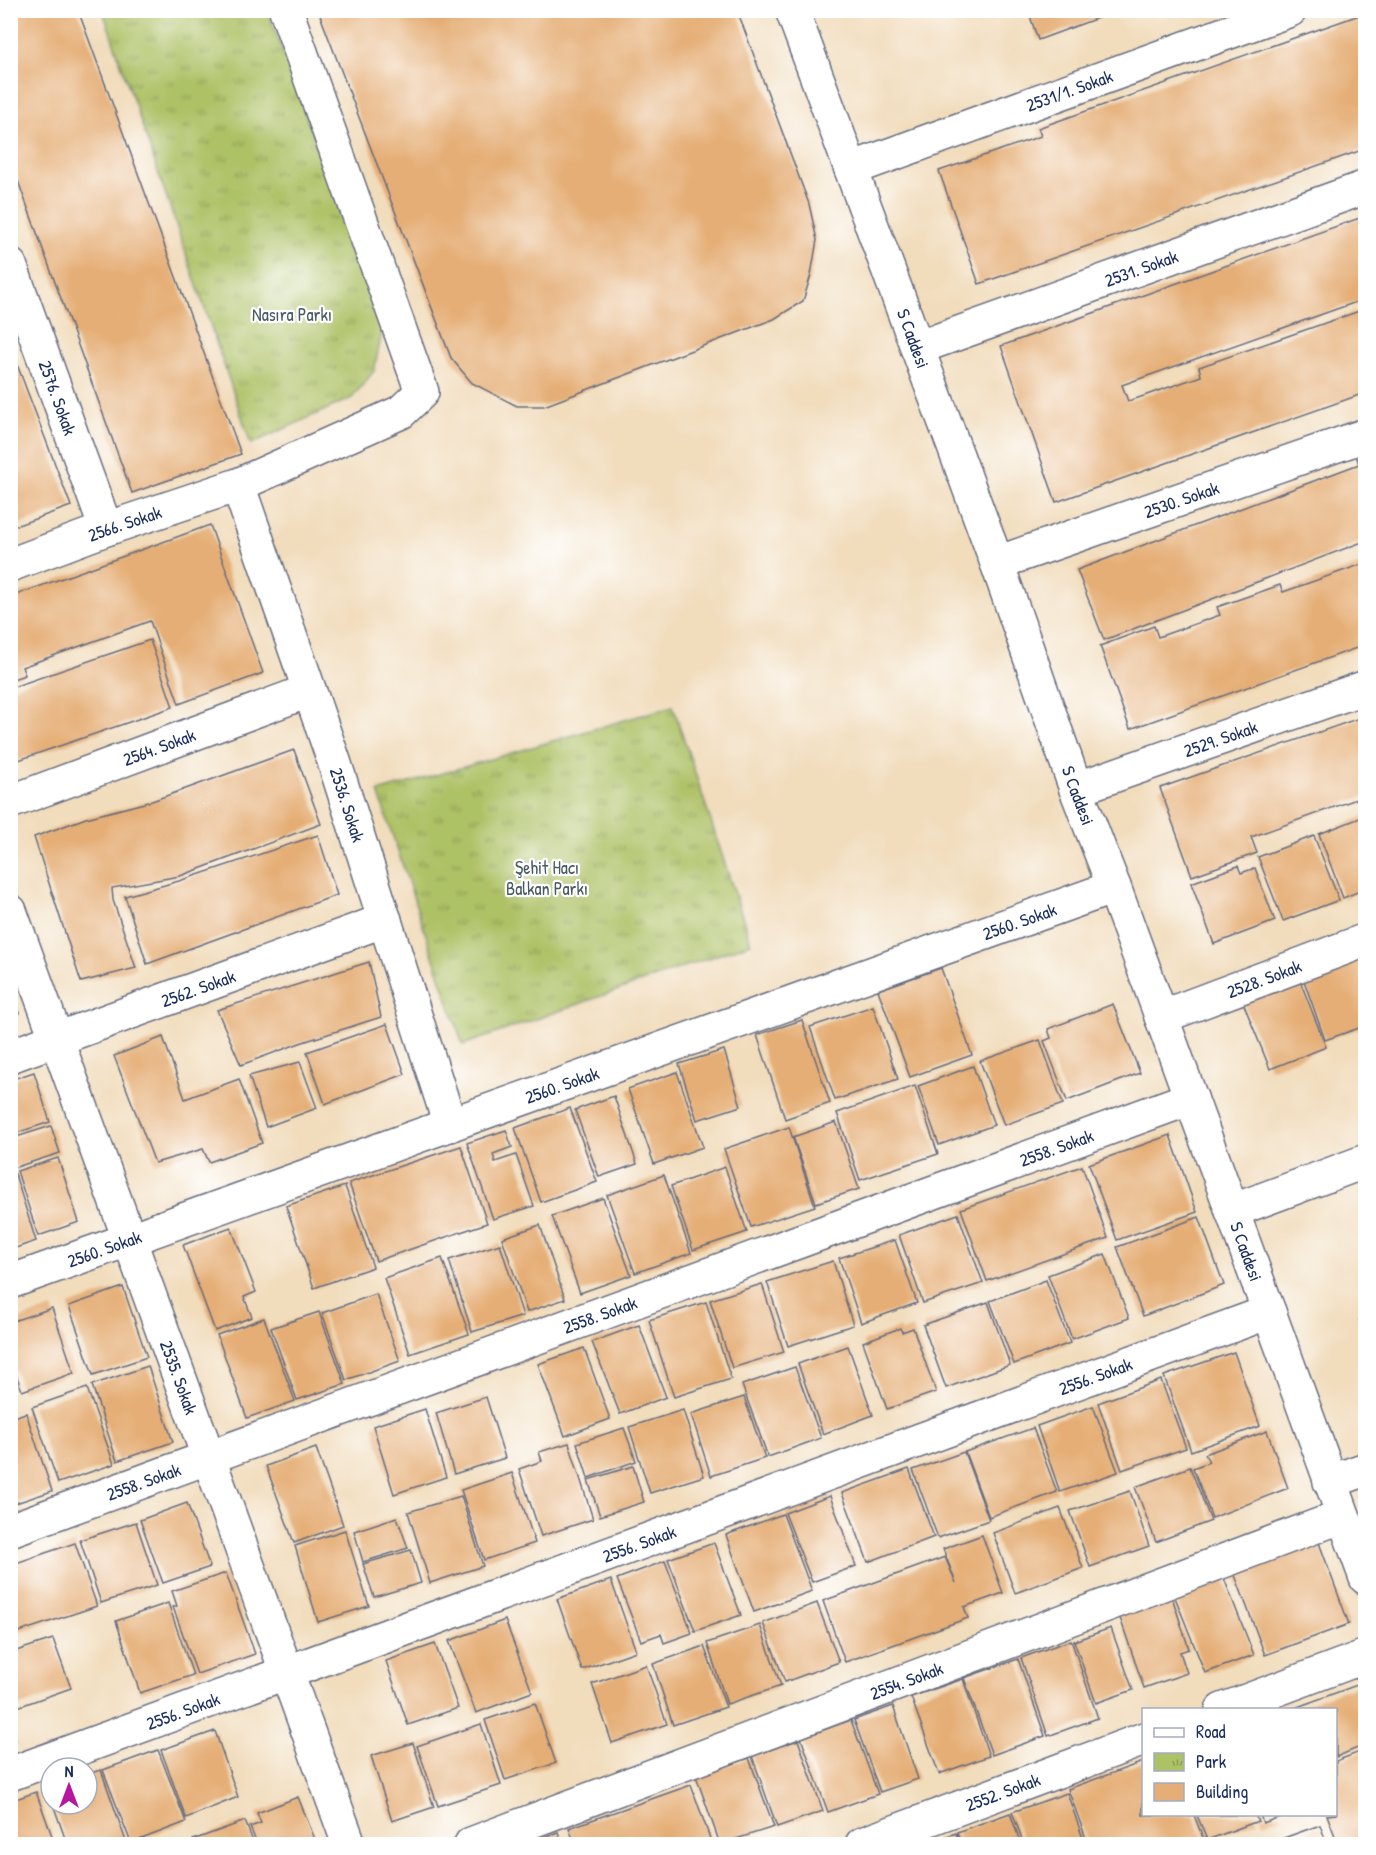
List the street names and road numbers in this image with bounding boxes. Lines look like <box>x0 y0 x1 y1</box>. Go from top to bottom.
street label: 2531/1. Sokak <box>1022 63 1116 117</box>
street label: 2531. Sokak <box>1101 243 1182 292</box>
street label: S Caddesi <box>891 305 936 371</box>
street label: 2576. Sokak <box>33 357 83 439</box>
street label: 2530. Sokak <box>1140 474 1223 524</box>
street label: 2566. Sokak <box>84 499 165 547</box>
street label: 2529. Sokak <box>1180 714 1261 763</box>
street label: 2564. Sokak <box>119 721 199 771</box>
street label: S Caddesi <box>1056 762 1101 829</box>
street label: 2536. Sokak <box>324 764 372 846</box>
street label: 2560. Sokak <box>979 896 1060 946</box>
street label: 2528. Sokak <box>1223 953 1305 1004</box>
street label: 2562. Sokak <box>157 963 239 1013</box>
street label: 2560. Sokak <box>521 1060 603 1109</box>
street label: 2558. Sokak <box>1016 1122 1097 1172</box>
street label: S Caddesi <box>1225 1218 1269 1284</box>
street label: 2560. Sokak <box>64 1223 145 1273</box>
street label: 2558. Sokak <box>559 1289 641 1339</box>
street label: 2535. Sokak <box>154 1337 205 1418</box>
street label: 2556. Sokak <box>1055 1351 1136 1401</box>
street label: 2558. Sokak <box>103 1456 184 1506</box>
street label: 2556. Sokak <box>599 1518 680 1568</box>
street label: 2554. Sokak <box>866 1655 947 1705</box>
street label: 2556. Sokak <box>143 1686 223 1736</box>
street label: 2552. Sokak <box>962 1766 1044 1817</box>

